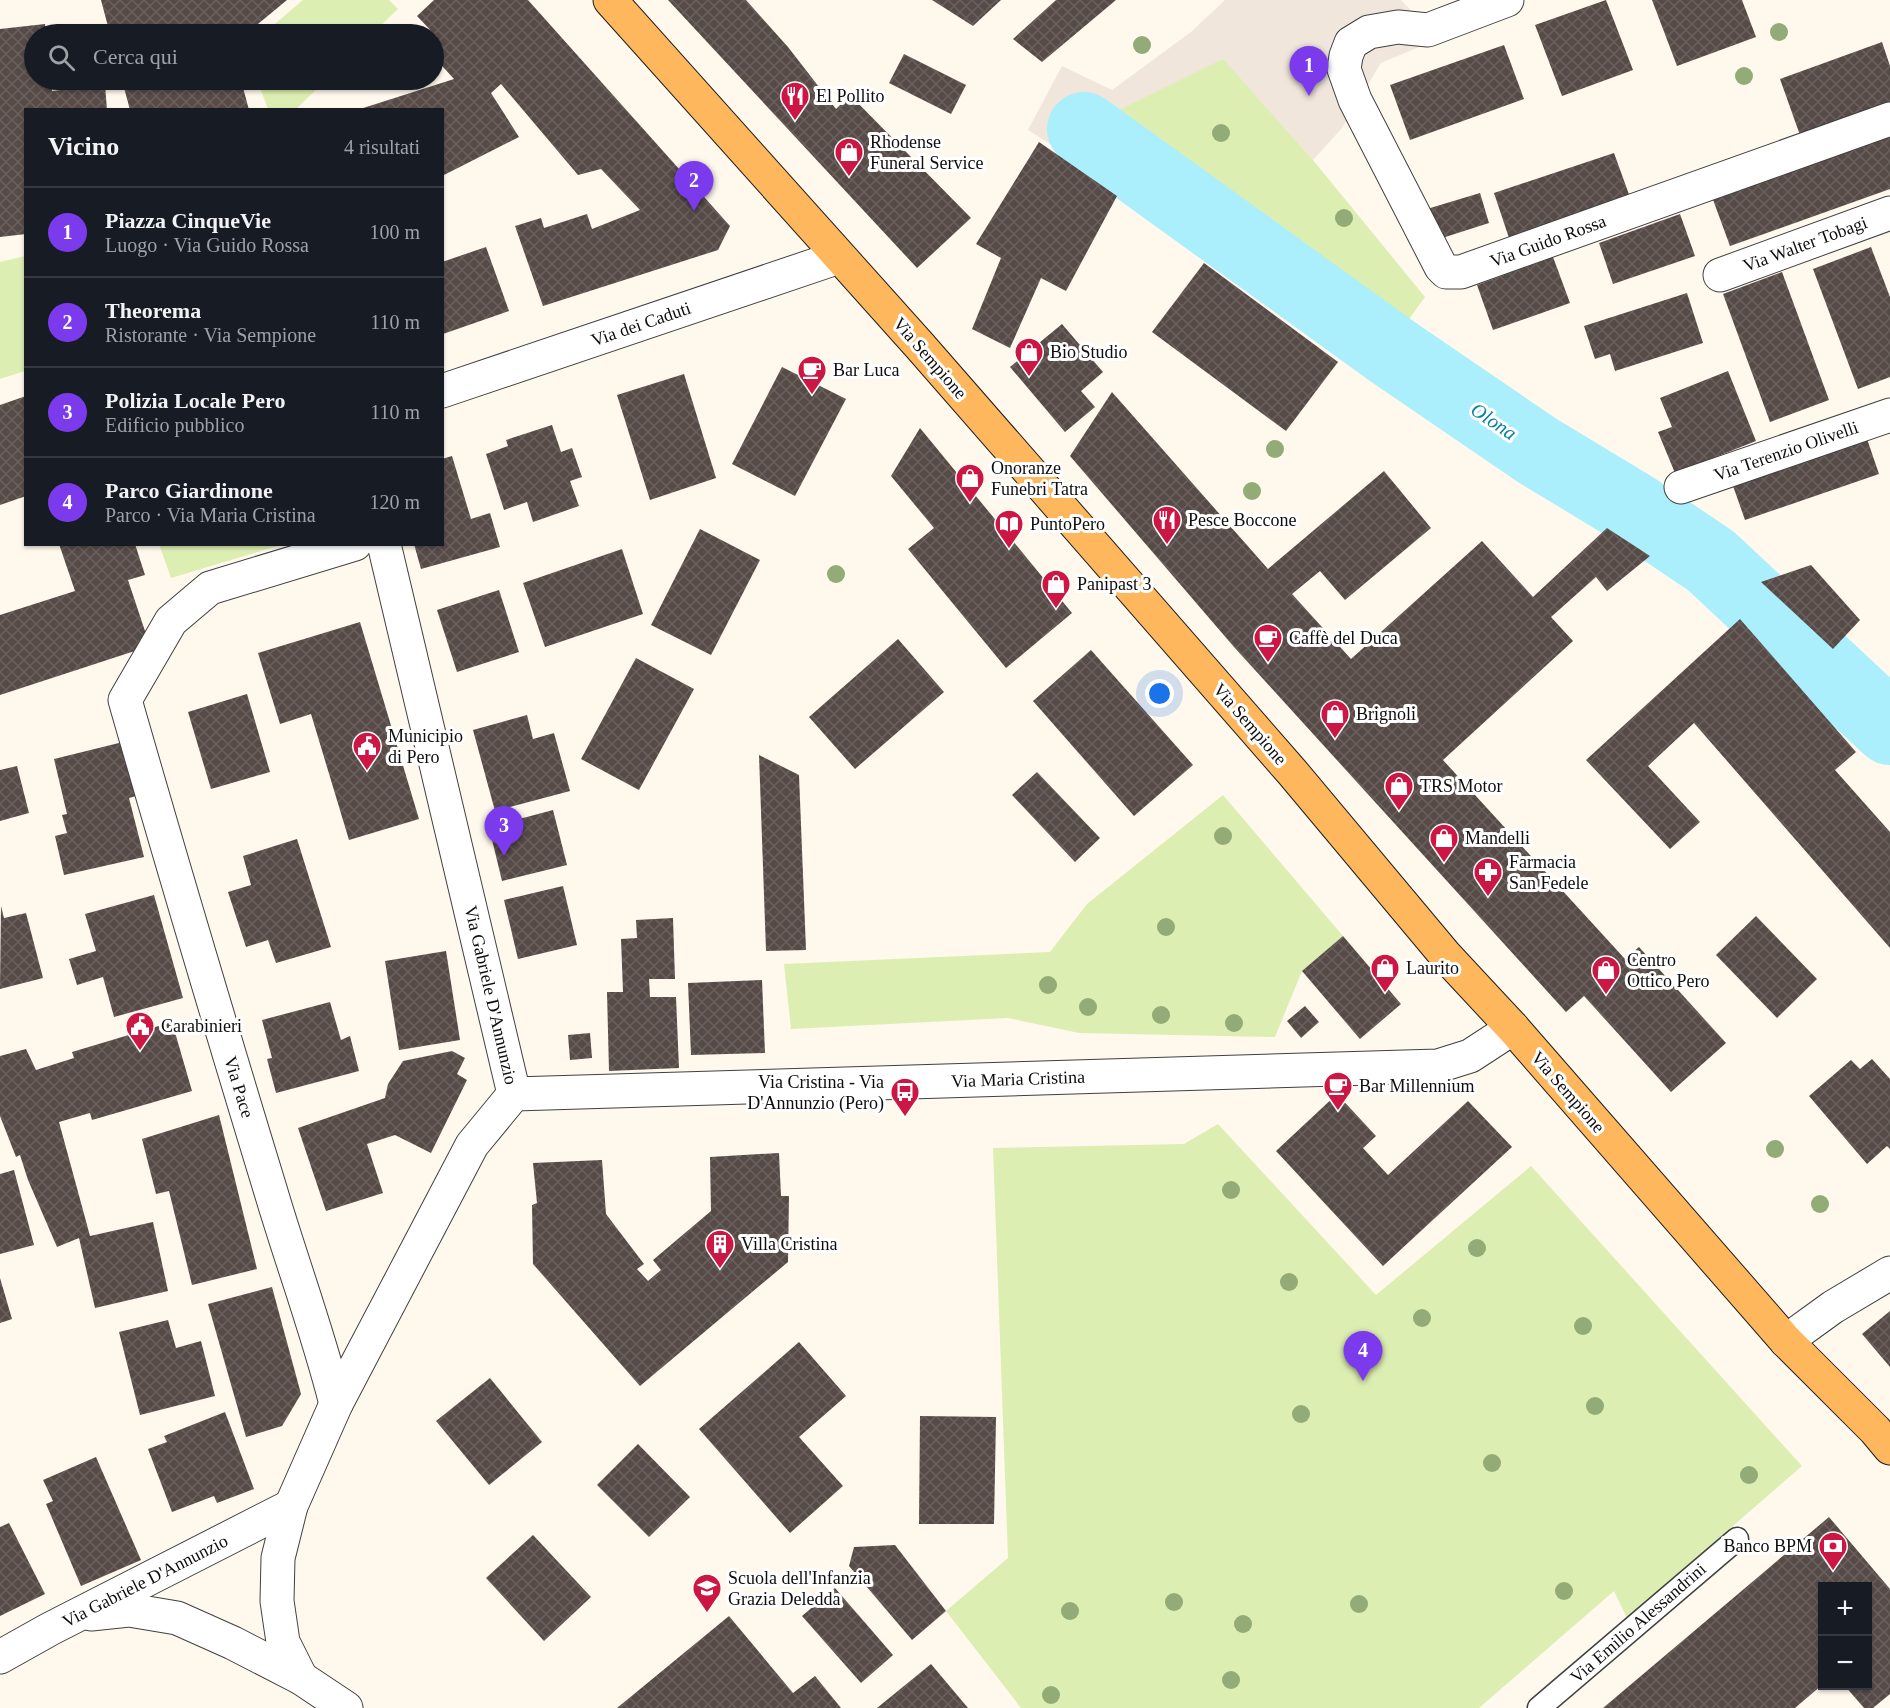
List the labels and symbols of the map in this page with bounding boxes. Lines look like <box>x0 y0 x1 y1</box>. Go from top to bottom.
pin: 1 <box>1290 46 1328 96</box>
restaurant icon: El Pollito <box>779 80 811 122</box>
place label: El Pollito <box>816 86 885 106</box>
place label: Rhodense Funeral Service <box>870 132 983 173</box>
shop icon: Rhodense Funeral Service <box>833 136 865 178</box>
pin: 2 <box>674 162 714 211</box>
street label: Via Guido Rossa <box>1487 211 1609 271</box>
street label: Via Walter Tobagi <box>1740 212 1870 276</box>
street label: Via dei Caduti <box>589 298 693 350</box>
street label: Via Sempione <box>889 313 971 403</box>
shop icon: Bio Studio <box>1013 336 1045 378</box>
place label: Bio Studio <box>1050 342 1128 362</box>
cafe icon: Bar Luca <box>796 354 828 396</box>
place label: Bar Luca <box>833 360 899 380</box>
water label: Olona <box>1467 398 1521 444</box>
street label: Via Terenzio Olivelli <box>1711 417 1861 485</box>
place label: Onoranze Funebri Tatra <box>991 458 1088 499</box>
shop icon: Onoranze Funebri Tatra <box>954 462 986 504</box>
restaurant icon: Pesce Boccone <box>1151 504 1183 546</box>
library icon: PuntoPero <box>993 508 1025 550</box>
place label: Pesce Boccone <box>1188 510 1296 530</box>
place label: PuntoPero <box>1030 514 1105 534</box>
shop icon: Panipast 3 <box>1040 568 1072 610</box>
place label: Panipast 3 <box>1077 574 1152 594</box>
cafe icon: Caffè del Duca <box>1252 622 1284 664</box>
place label: Caffè del Duca <box>1289 628 1398 648</box>
your location <box>1145 679 1174 708</box>
street label: Via Sempione <box>1209 679 1291 769</box>
shop icon: Brignoli <box>1319 698 1351 740</box>
place label: Brignoli <box>1356 704 1416 724</box>
place label: Municipio di Pero <box>388 726 463 767</box>
public building icon: Municipio di Pero <box>351 730 383 772</box>
shop icon: TRS Motor <box>1383 770 1415 812</box>
place label: TRS Motor <box>1420 776 1503 796</box>
pin: 3 <box>484 806 524 856</box>
shop icon: Mandelli <box>1428 822 1460 864</box>
place label: Mandelli <box>1465 828 1530 848</box>
place label: Farmacia San Fedele <box>1509 852 1588 893</box>
pharmacy icon: Farmacia San Fedele <box>1472 856 1504 898</box>
street label: Via Gabriele D'Annunzio <box>461 904 521 1086</box>
place label: Centro Ottico Pero <box>1627 950 1710 991</box>
shop icon: Laurito <box>1369 952 1401 994</box>
shop icon: Centro Ottico Pero <box>1590 954 1622 996</box>
place label: Laurito <box>1406 958 1459 978</box>
public building icon: Carabinieri <box>124 1010 156 1052</box>
place label: Carabinieri <box>161 1016 242 1036</box>
street label: Via Sempione <box>1527 1047 1609 1137</box>
street label: Via Pace <box>220 1054 258 1120</box>
street label: Via Maria Cristina <box>951 1067 1085 1091</box>
cafe icon: Bar Millennium <box>1322 1070 1354 1112</box>
place label: Via Cristina - Via D'Annunzio (Pero) <box>747 1072 884 1114</box>
bus stop icon: Via Cristina - Via D'Annunzio (Pero) <box>889 1076 921 1118</box>
place label: Bar Millennium <box>1359 1076 1475 1096</box>
building icon: Villa Cristina <box>704 1228 736 1270</box>
place label: Villa Cristina <box>741 1234 837 1254</box>
pin: 4 <box>1344 1332 1382 1381</box>
bank icon: Banco BPM <box>1817 1530 1849 1572</box>
street label: Via Gabriele D'Annunzio <box>59 1531 231 1631</box>
place label: Banco BPM <box>1723 1536 1812 1556</box>
street label: Via Emilio Alessandrini <box>1566 1559 1710 1687</box>
place label: Scuola dell'Infanzia Grazia Deledda <box>728 1568 871 1609</box>
school or university icon: Scuola dell'Infanzia Grazia Deledda <box>691 1572 723 1614</box>

